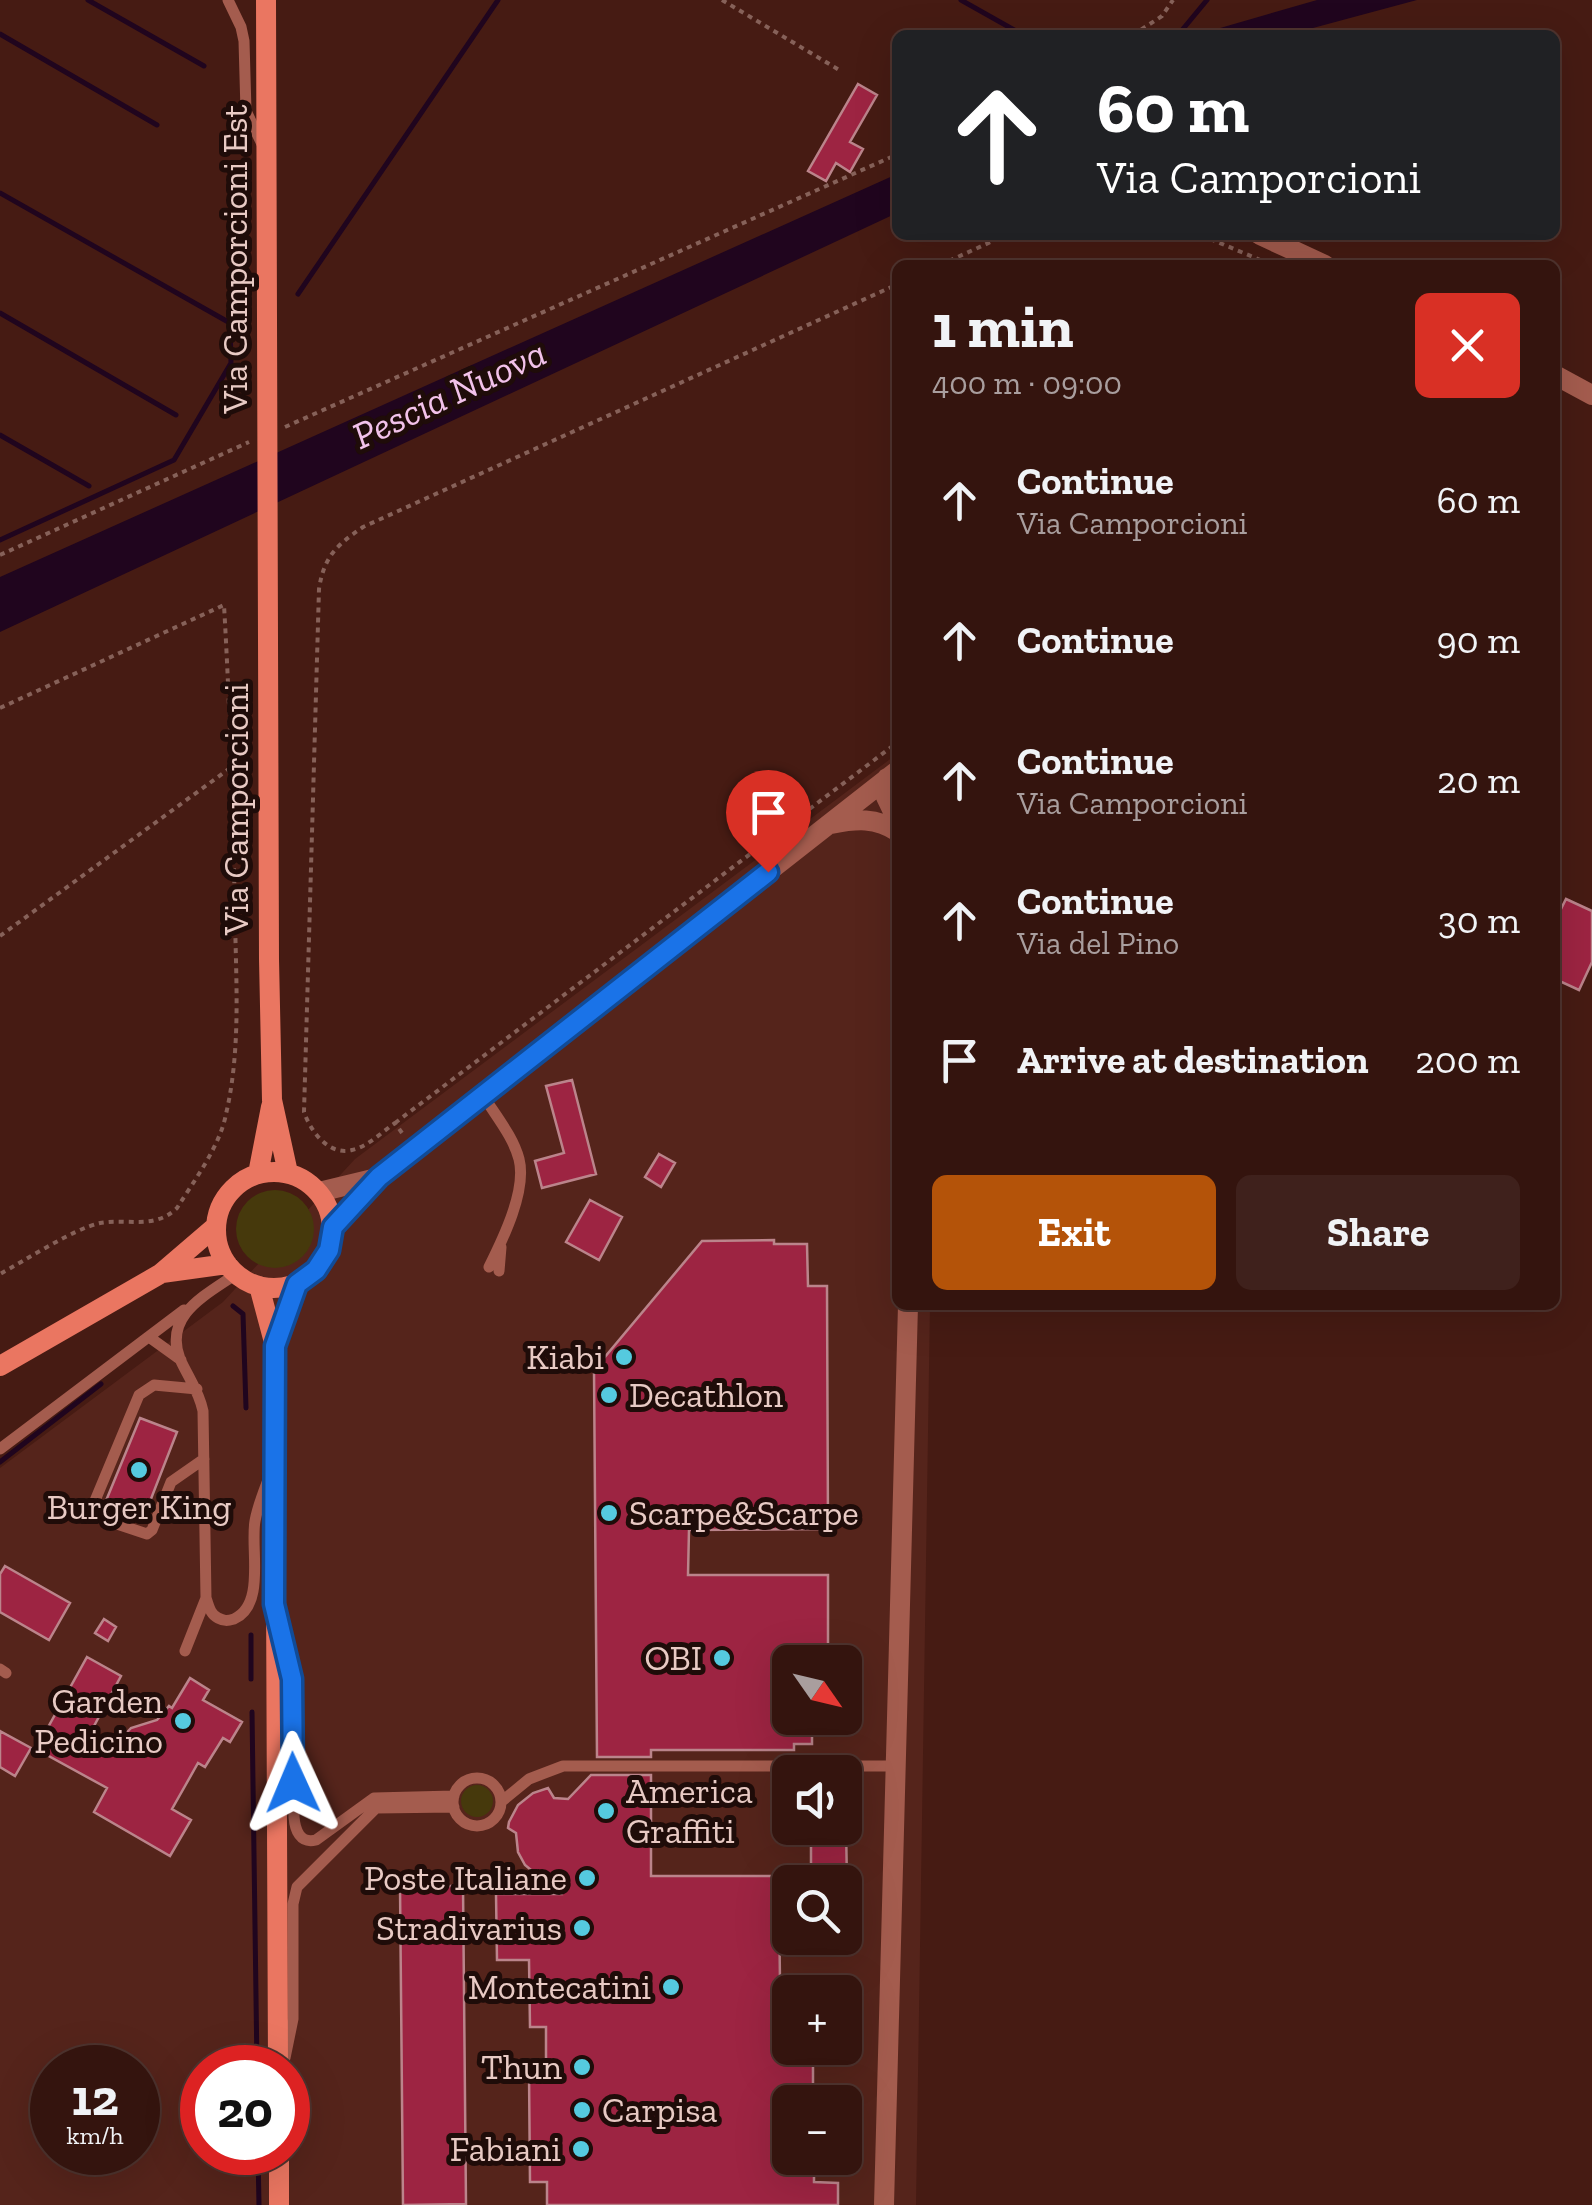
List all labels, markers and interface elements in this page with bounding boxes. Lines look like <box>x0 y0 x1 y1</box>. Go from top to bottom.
text: 60 m <box>1097 66 1249 150</box>
icon: ahead <box>932 70 1062 200</box>
street label: Via Camporcioni Est <box>214 105 256 414</box>
text: Via Camporcioni <box>1097 151 1421 205</box>
text: 1 min <box>932 290 1074 362</box>
button: close <box>1415 293 1520 398</box>
water label: Pescia Nuova <box>345 329 553 459</box>
text: 400 m · 09:00 <box>932 364 1122 402</box>
text: Continue <box>1017 458 1174 504</box>
icon: ahead <box>932 473 987 528</box>
text: 60 m <box>1437 477 1520 523</box>
text: Via Camporcioni <box>1017 504 1247 542</box>
icon: ahead <box>932 613 987 668</box>
text: Continue <box>1017 617 1174 663</box>
text: 90 m <box>1437 617 1520 663</box>
street label: Via Camporcioni <box>215 683 257 936</box>
text: Continue <box>1017 738 1174 784</box>
icon: ahead <box>932 753 987 808</box>
text: 20 m <box>1437 757 1520 803</box>
pin <box>726 770 811 873</box>
text: Via Camporcioni <box>1017 784 1247 822</box>
icon: arrive <box>741 785 796 840</box>
text: Continue <box>1017 878 1174 924</box>
icon: ahead <box>932 893 987 948</box>
text: 30 m <box>1438 897 1520 943</box>
text: Via del Pino <box>1017 924 1179 962</box>
icon: arrive <box>932 1033 987 1088</box>
text: Arrive at destination <box>1017 1037 1368 1083</box>
text: 200 m <box>1415 1037 1520 1083</box>
button: Exit <box>932 1175 1216 1290</box>
button: Share <box>1236 1175 1520 1290</box>
place label: Kiabi <box>526 1336 604 1378</box>
marker: Kiabi <box>613 1346 635 1368</box>
place label: Decathlon <box>629 1374 783 1416</box>
marker: Decathlon <box>598 1384 620 1406</box>
marker: Burger King <box>128 1459 150 1481</box>
place label: Burger King <box>47 1486 231 1528</box>
place label: Scarpe&Scarpe <box>629 1492 859 1534</box>
marker: Scarpe&Scarpe <box>598 1502 620 1524</box>
place label: OBI <box>645 1637 702 1679</box>
north arrow <box>772 1645 862 1735</box>
map controls <box>772 1645 862 2175</box>
marker: OBI <box>711 1647 733 1669</box>
place label: Garden Pedicino <box>34 1680 163 1762</box>
marker: Garden Pedicino <box>172 1710 194 1732</box>
position arrow <box>241 1731 345 1835</box>
button: sound <box>772 1755 862 1845</box>
place label: America Graffiti <box>626 1770 753 1852</box>
marker: America Graffiti <box>595 1800 617 1822</box>
place label: Poste Italiane <box>364 1857 567 1899</box>
button: search <box>772 1865 862 1955</box>
marker: Poste Italiane <box>576 1867 598 1889</box>
place label: Stradivarius <box>376 1907 562 1949</box>
marker: Stradivarius <box>571 1917 593 1939</box>
place label: Montecatini <box>468 1966 651 2008</box>
button: + <box>772 1975 862 2065</box>
marker: Montecatini <box>660 1976 682 1998</box>
speed limit sign: 20 <box>180 2045 310 2175</box>
place label: Thun <box>481 2046 562 2088</box>
marker: Thun <box>571 2056 593 2078</box>
text: 12 <box>71 2068 119 2128</box>
button: − <box>772 2085 862 2175</box>
place label: Carpisa <box>602 2089 718 2131</box>
marker: Carpisa <box>571 2099 593 2121</box>
text: km/h <box>66 2120 124 2150</box>
place label: Fabiani <box>450 2128 561 2170</box>
marker: Fabiani <box>570 2138 592 2160</box>

